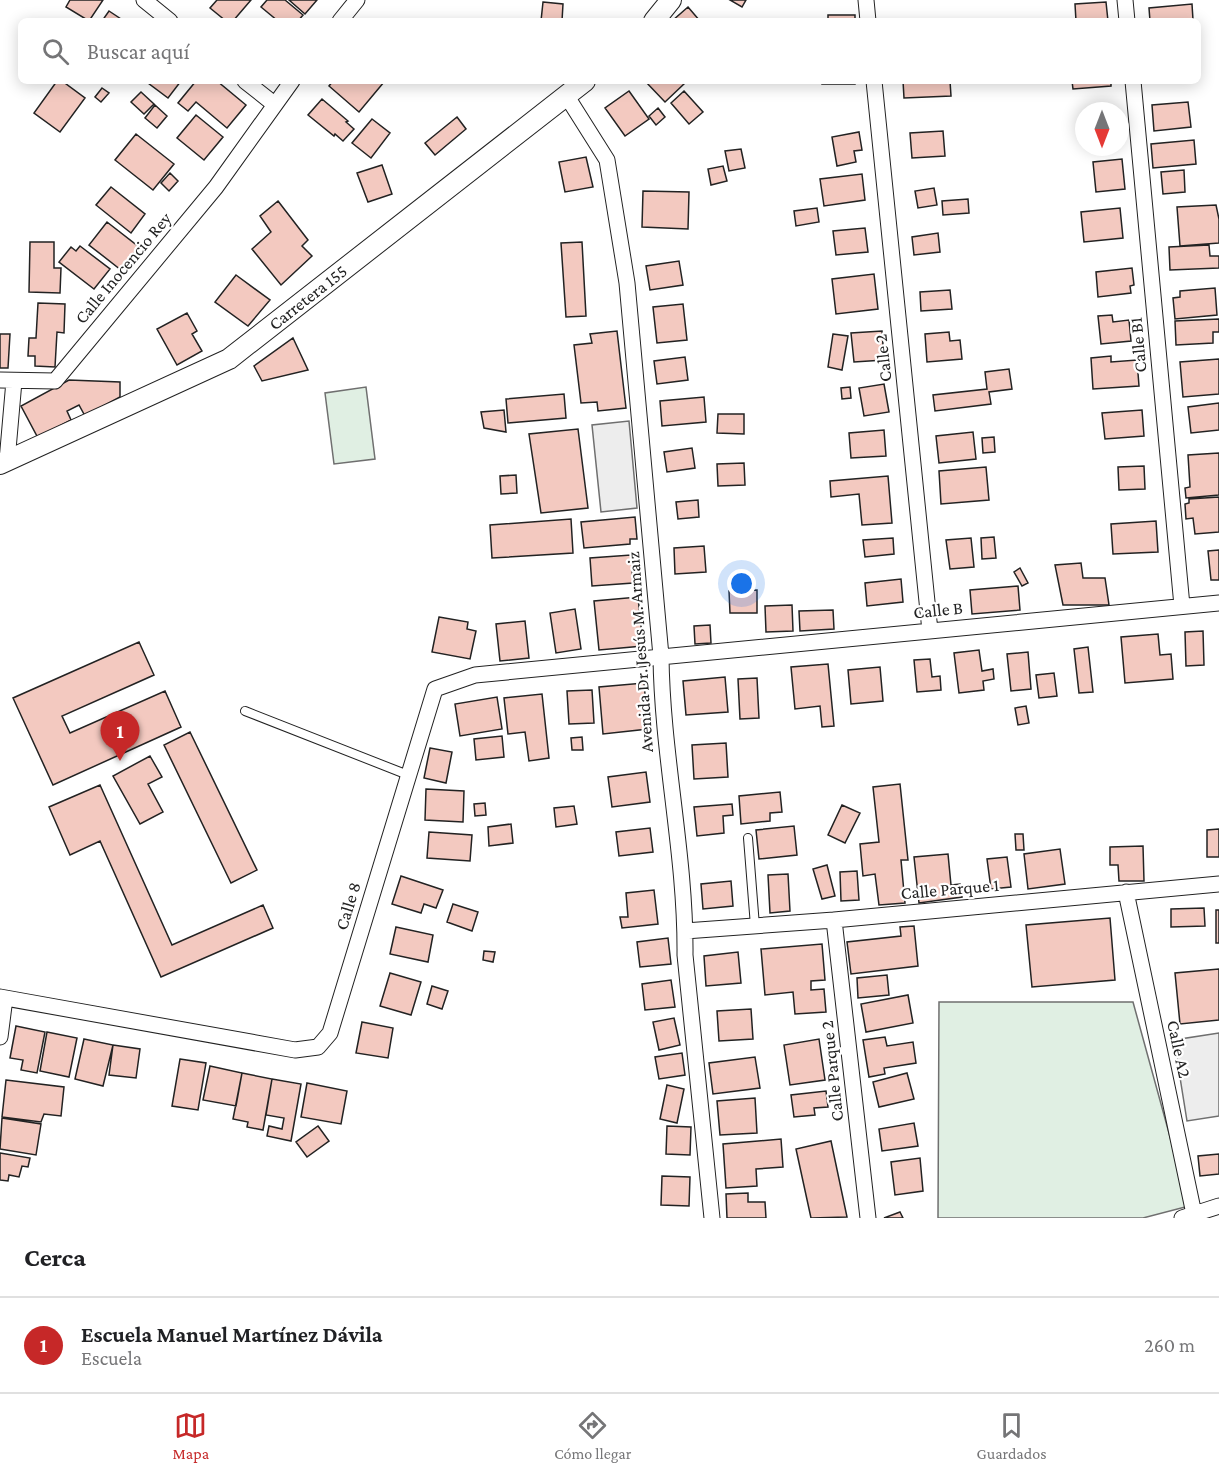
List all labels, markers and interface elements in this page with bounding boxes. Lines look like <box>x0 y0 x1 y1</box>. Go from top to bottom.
search box <box>18 18 1201 84</box>
icon: search <box>39 35 72 68</box>
text: Buscar aquí <box>87 39 189 64</box>
north arrow <box>1075 102 1129 156</box>
street label: Calle Inocencio Rey <box>71 208 176 328</box>
street label: Carretera 155 <box>265 261 351 334</box>
street label: Calle B1 <box>1126 317 1150 373</box>
street label: Calle 2 <box>871 333 895 383</box>
street label: Avenida Dr. Jesús M. Armaiz <box>623 550 657 753</box>
your location <box>727 569 756 598</box>
street label: Calle B <box>912 597 964 623</box>
pin: 1 <box>100 712 140 761</box>
street label: Calle Parque 1 <box>900 875 1000 903</box>
street label: Calle 8 <box>331 880 365 932</box>
street label: Calle A2 <box>1163 1018 1195 1080</box>
street label: Calle Parque 2 <box>817 1020 847 1122</box>
text: Cerca <box>24 1243 86 1272</box>
text: Escuela Manuel Martínez Dávila <box>81 1322 383 1347</box>
text: 1 <box>40 1334 47 1356</box>
text: 260 m <box>1144 1334 1195 1356</box>
text: Escuela <box>81 1347 142 1369</box>
tab: Mapa <box>173 1409 209 1462</box>
tab: Cómo llegar <box>554 1409 631 1462</box>
tab: Guardados <box>977 1409 1046 1462</box>

